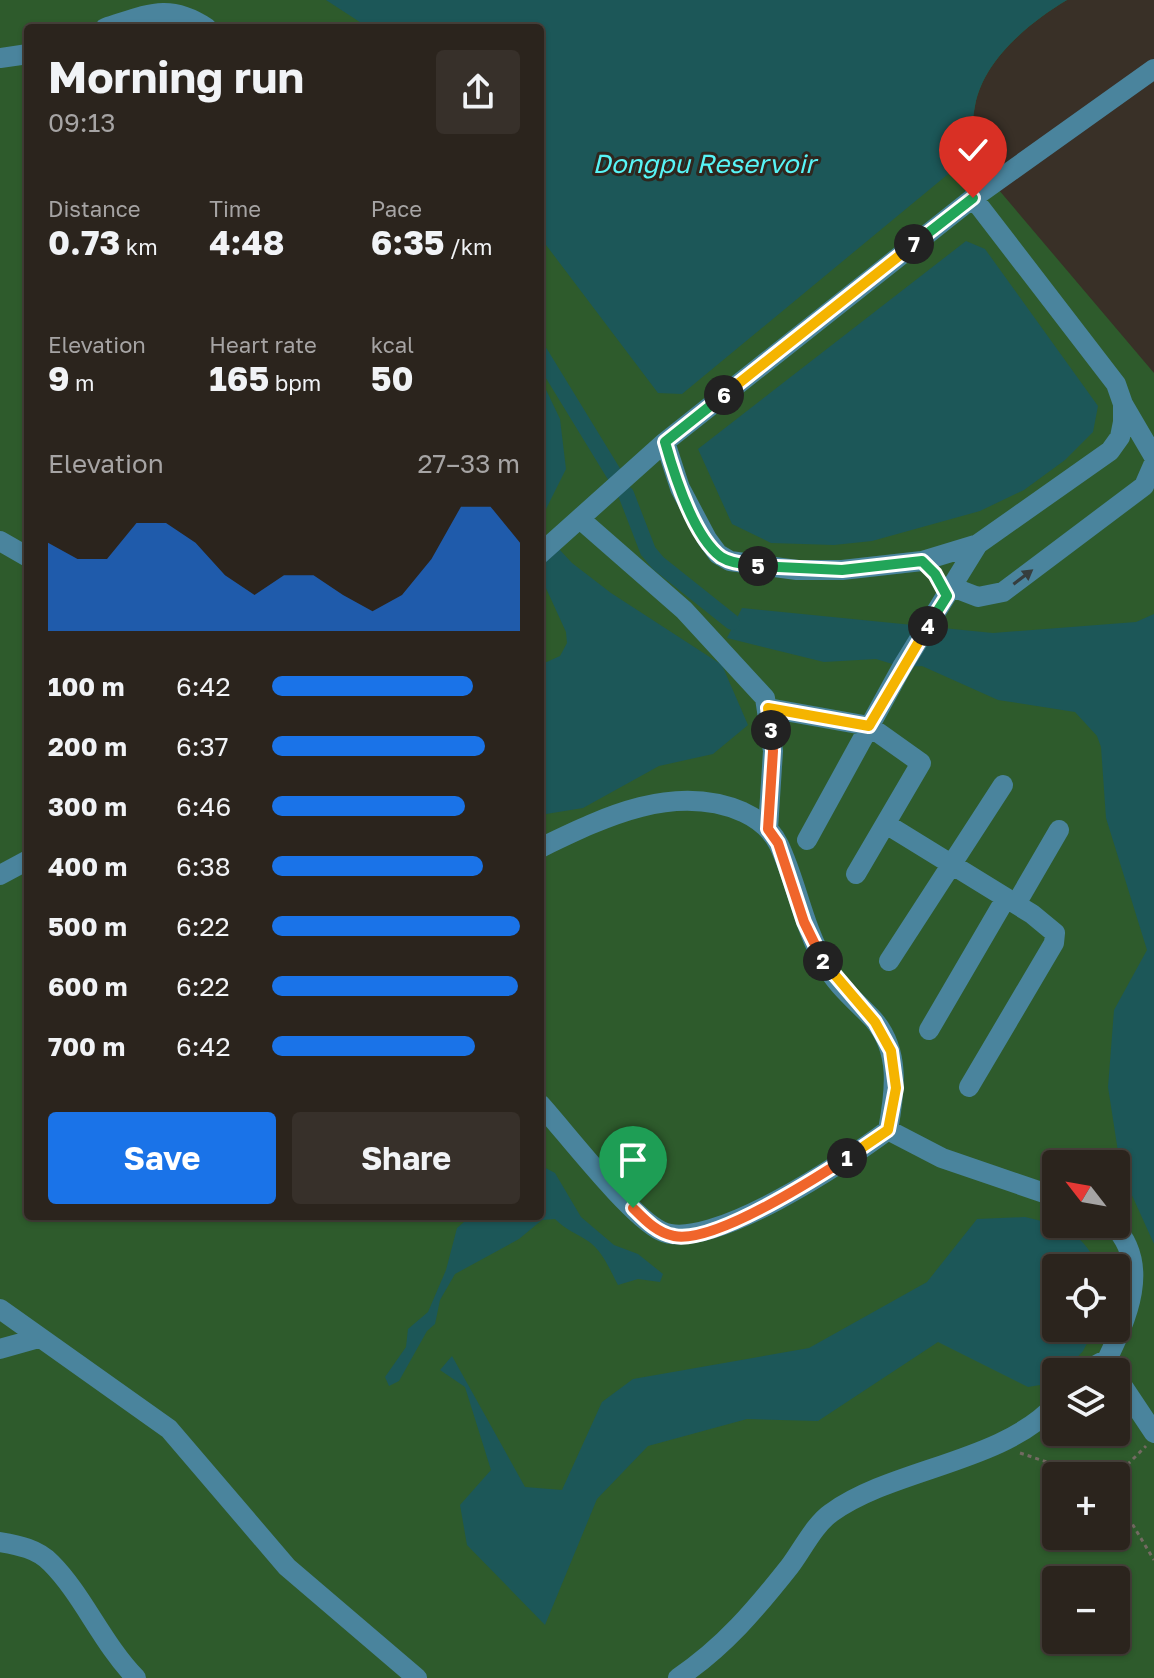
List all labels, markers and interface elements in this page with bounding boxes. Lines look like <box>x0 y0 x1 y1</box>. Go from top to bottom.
text: Morning run <box>48 50 304 103</box>
button: share <box>436 50 520 134</box>
text: 09:13 <box>48 107 115 138</box>
pin <box>939 116 1007 198</box>
icon: check <box>951 128 995 172</box>
water label: Dongpu Reservoir <box>592 148 819 179</box>
text: Distance <box>48 195 140 222</box>
text: Time <box>209 195 261 222</box>
text: Pace <box>371 195 422 222</box>
text: 0.73 <box>48 222 120 262</box>
text: 4:48 <box>209 222 284 262</box>
text: 6:35 <box>371 222 445 262</box>
pin: 7 <box>894 224 934 264</box>
text: 7 <box>908 230 920 257</box>
text: km <box>120 233 158 260</box>
text: /km <box>445 233 493 260</box>
text: Elevation <box>48 331 146 358</box>
text: Heart rate <box>209 331 317 358</box>
text: kcal <box>371 331 414 358</box>
text: 9 <box>48 358 70 398</box>
text: 165 <box>209 358 269 398</box>
text: 50 <box>371 358 414 398</box>
text: m <box>70 369 95 396</box>
text: bpm <box>269 369 321 396</box>
pin: 6 <box>704 375 744 415</box>
text: 6 <box>717 381 731 408</box>
text: Elevation <box>48 448 164 479</box>
text: 27–33 m <box>417 448 520 479</box>
pin: 5 <box>738 546 778 586</box>
text: 5 <box>751 552 765 579</box>
one-way arrow <box>1012 570 1033 585</box>
pin: 4 <box>908 606 948 646</box>
text: 4 <box>921 612 935 639</box>
text: 100 m <box>48 671 124 702</box>
text: 6:42 <box>176 671 230 702</box>
pin: 3 <box>751 710 791 750</box>
text: 3 <box>764 716 778 743</box>
text: 200 m <box>48 731 127 762</box>
text: 6:37 <box>176 731 229 762</box>
text: 300 m <box>48 791 127 822</box>
text: 6:46 <box>176 791 231 822</box>
text: 400 m <box>48 851 127 882</box>
text: 6:38 <box>176 851 231 882</box>
text: 500 m <box>48 911 127 942</box>
text: 6:22 <box>176 911 230 942</box>
pin: 2 <box>803 941 843 981</box>
text: 2 <box>816 947 830 974</box>
text: 600 m <box>48 971 128 1002</box>
text: 6:22 <box>176 971 230 1002</box>
text: 700 m <box>48 1031 125 1062</box>
text: 6:42 <box>176 1031 230 1062</box>
button: Save <box>48 1112 276 1204</box>
button: Share <box>292 1112 520 1204</box>
pin <box>599 1126 667 1208</box>
icon: arrive <box>611 1138 655 1182</box>
pin: 1 <box>827 1138 867 1178</box>
text: 1 <box>841 1144 853 1171</box>
north arrow <box>1042 1150 1130 1238</box>
map controls <box>1042 1150 1130 1654</box>
button: locate <box>1042 1254 1130 1342</box>
button: layers <box>1042 1358 1130 1446</box>
button: + <box>1042 1462 1130 1550</box>
button: − <box>1042 1566 1130 1654</box>

